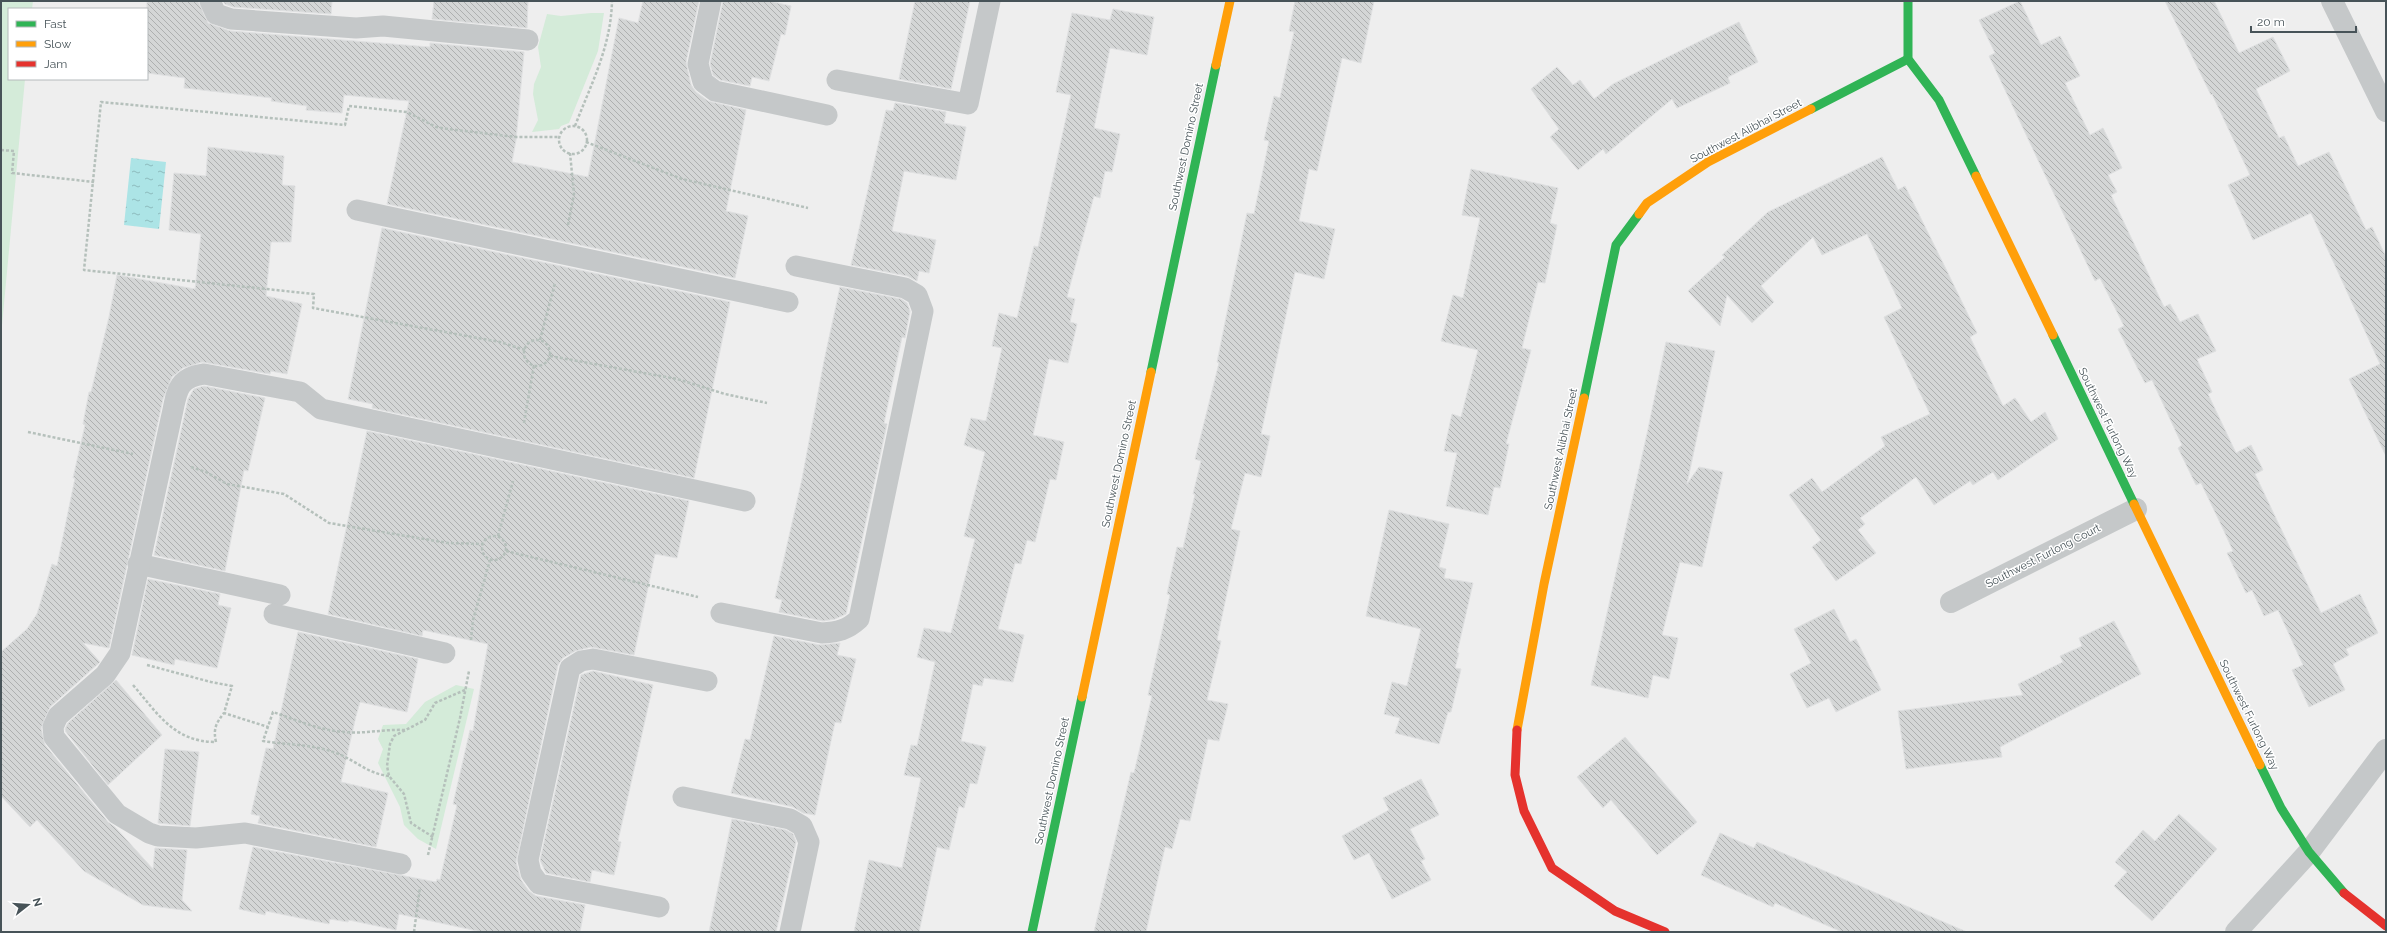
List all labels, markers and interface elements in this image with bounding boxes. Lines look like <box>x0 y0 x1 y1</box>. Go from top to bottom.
legend <box>8 8 148 80</box>
scale bar <box>2251 8 2356 34</box>
text: 20 m <box>2257 15 2285 29</box>
text: Fast <box>44 17 67 31</box>
text: Slow <box>44 37 71 51</box>
text: Jam <box>44 57 67 71</box>
street label: Southwest Domino Street <box>1166 82 1206 212</box>
street label: Southwest Alibhai Street <box>1688 96 1804 166</box>
street label: Southwest Furlong Way <box>2076 366 2140 480</box>
street label: Southwest Alibhai Street <box>1542 387 1580 511</box>
street label: Southwest Domino Street <box>1099 399 1139 529</box>
street label: Southwest Furlong Court <box>1983 521 2103 591</box>
street label: Southwest Furlong Way <box>2217 658 2281 772</box>
street label: Southwest Domino Street <box>1032 716 1072 846</box>
north arrow <box>8 885 48 925</box>
text: N <box>30 896 45 908</box>

